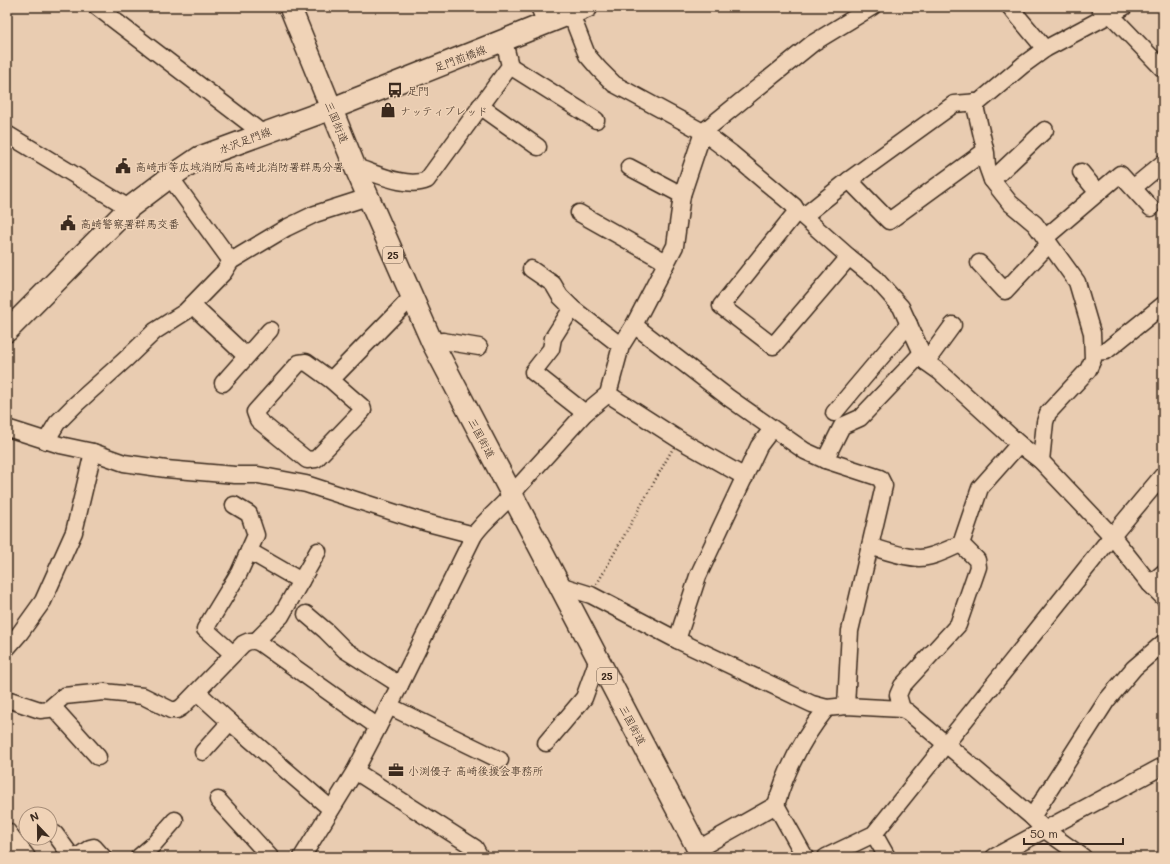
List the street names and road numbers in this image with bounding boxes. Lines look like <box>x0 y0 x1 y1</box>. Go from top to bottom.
street label: 足門前橋線 <box>432 41 488 75</box>
street label: 三国街道 <box>322 99 352 145</box>
street label: 水沢足門線 <box>217 123 273 157</box>
road number: 25 <box>383 247 403 263</box>
street label: 三国街道 <box>465 415 499 461</box>
road number: 25 <box>597 668 617 684</box>
street label: 三国街道 <box>616 702 650 748</box>

